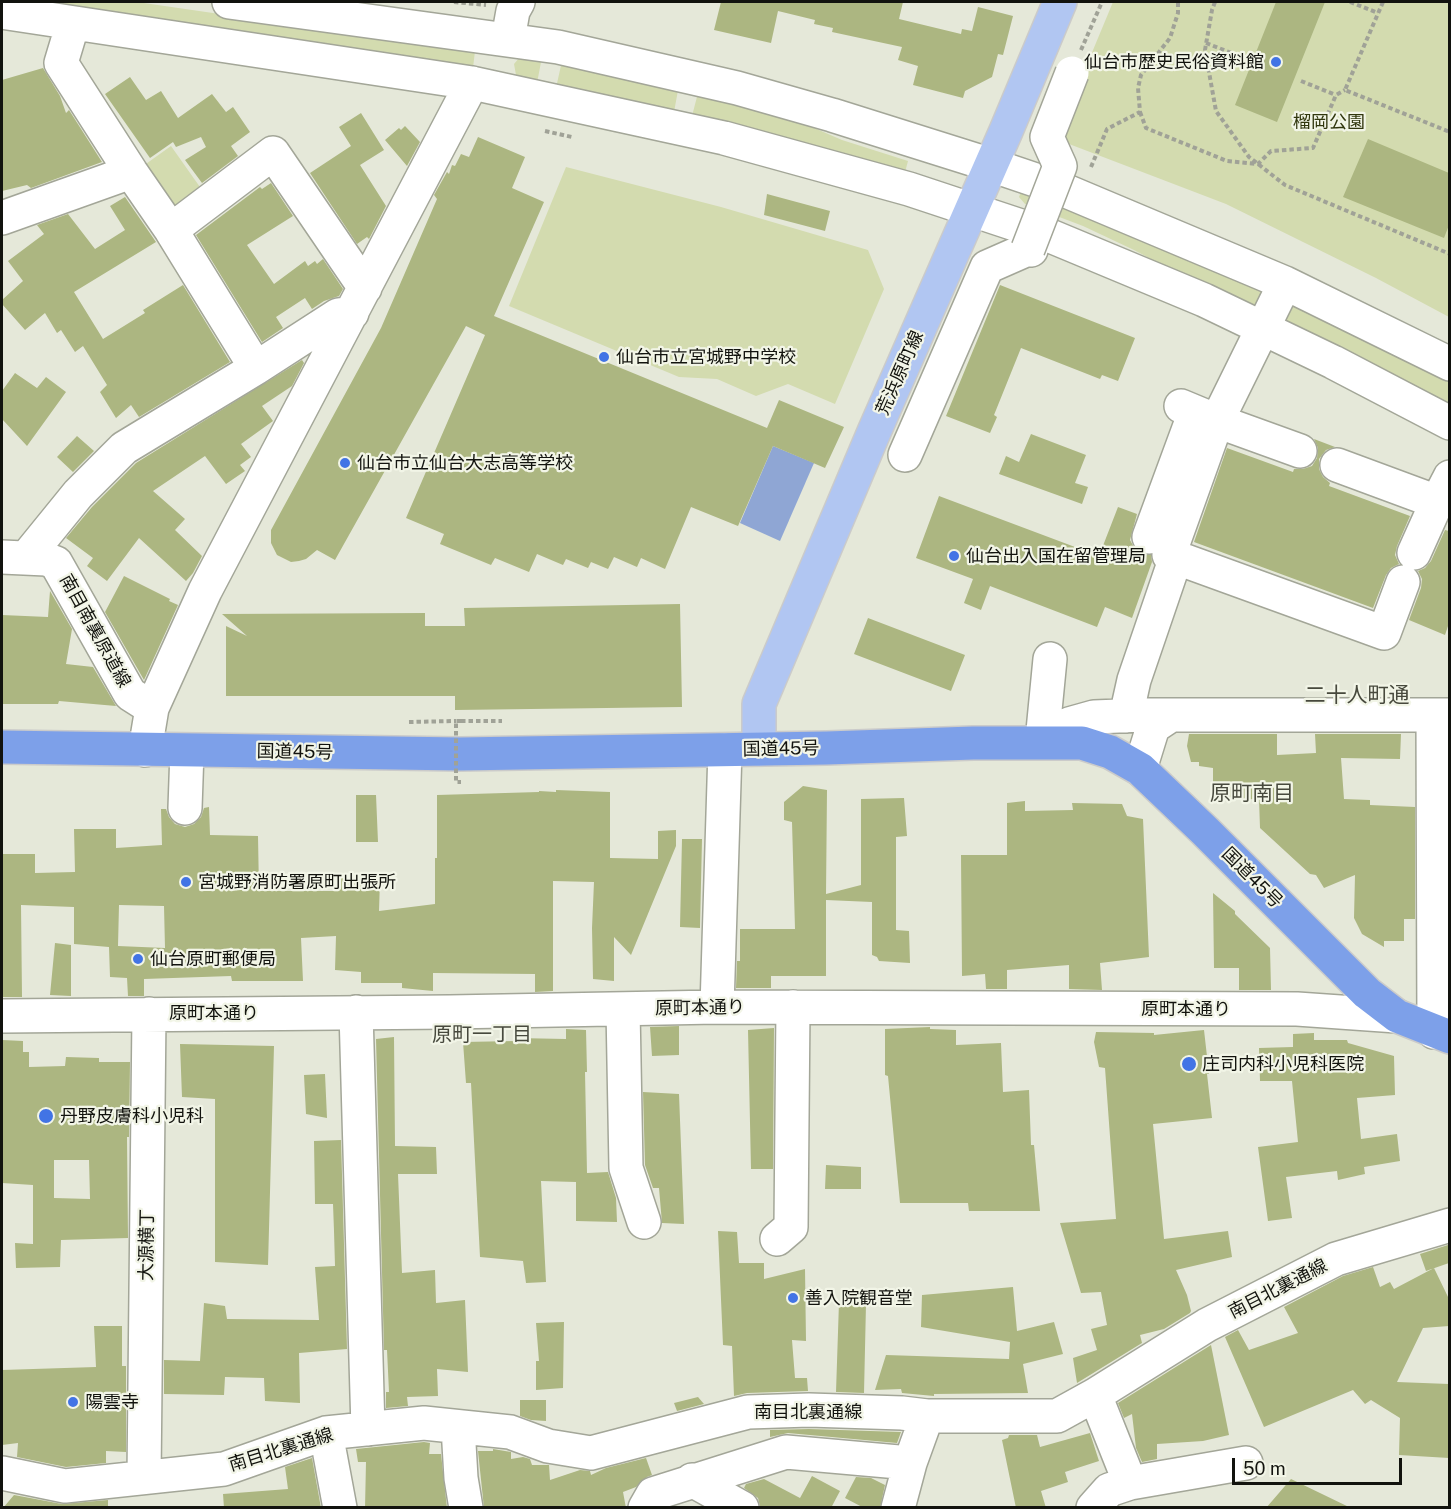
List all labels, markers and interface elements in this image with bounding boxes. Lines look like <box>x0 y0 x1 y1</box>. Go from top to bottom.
place label: 仙台市歴史民俗資料館 <box>1084 51 1264 73</box>
marker: 仙台市歴史民俗資料館 <box>1269 55 1283 69</box>
park label: 榴岡公園 <box>1293 111 1365 133</box>
street label: 荒浜原町線 <box>872 327 928 419</box>
place label: 仙台市立宮城野中学校 <box>616 346 796 368</box>
marker: 仙台市立宮城野中学校 <box>597 350 611 364</box>
place label: 仙台市立仙台大志高等学校 <box>357 452 573 474</box>
marker: 仙台市立仙台大志高等学校 <box>338 456 352 470</box>
place label: 仙台出入国在留管理局 <box>966 545 1146 567</box>
marker: 仙台出入国在留管理局 <box>947 549 961 563</box>
street label: 南目南裏原道線 <box>55 571 135 691</box>
district label: 二十人町通 <box>1305 683 1409 709</box>
street label: 国道45号 <box>742 738 820 760</box>
street label: 国道45号 <box>256 741 334 763</box>
district label: 原町南目 <box>1210 781 1294 807</box>
street label: 国道45号 <box>1217 843 1287 913</box>
place label: 宮城野消防署原町出張所 <box>198 871 396 893</box>
marker: 宮城野消防署原町出張所 <box>179 875 193 889</box>
place label: 仙台原町郵便局 <box>150 948 276 970</box>
marker: 仙台原町郵便局 <box>131 952 145 966</box>
street label: 原町本通り <box>655 996 745 1020</box>
street label: 原町本通り <box>1141 998 1231 1020</box>
street label: 原町本通り <box>169 1002 259 1024</box>
district label: 原町一丁目 <box>432 1023 532 1047</box>
place label: 庄司内科小児科医院 <box>1202 1053 1364 1075</box>
marker: 庄司内科小児科医院 <box>1180 1055 1198 1073</box>
place label: 丹野皮膚科小児科 <box>60 1105 204 1127</box>
marker: 丹野皮膚科小児科 <box>37 1107 55 1125</box>
street label: 大源横丁 <box>136 1209 158 1281</box>
street label: 南目北裏通線 <box>1225 1255 1331 1323</box>
place label: 善入院観音堂 <box>805 1287 913 1309</box>
marker: 善入院観音堂 <box>786 1291 800 1305</box>
place label: 陽雲寺 <box>85 1391 139 1413</box>
marker: 陽雲寺 <box>66 1395 80 1409</box>
street label: 南目北裏通線 <box>754 1401 862 1423</box>
street label: 南目北裏通線 <box>226 1424 336 1476</box>
scale bar <box>1235 1446 1404 1484</box>
text: 50 m <box>1243 1458 1286 1479</box>

